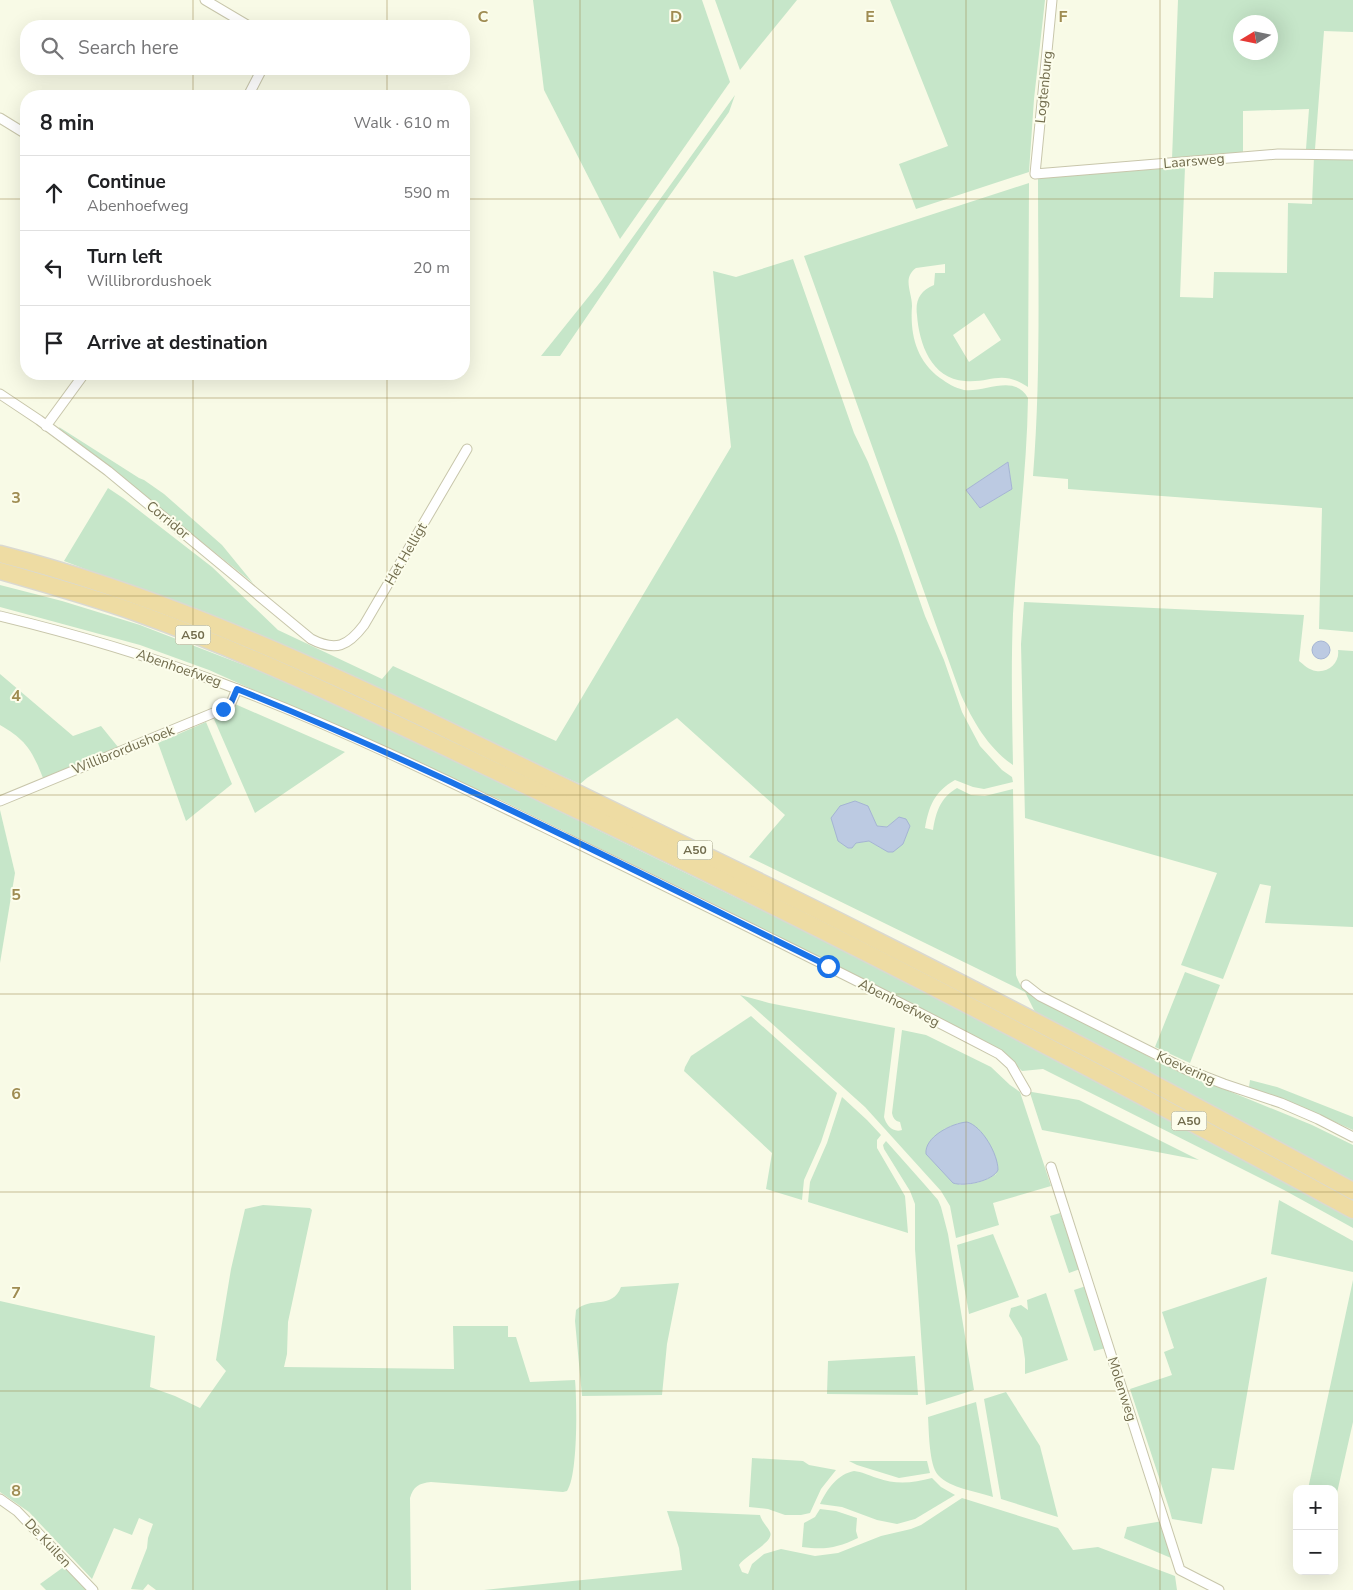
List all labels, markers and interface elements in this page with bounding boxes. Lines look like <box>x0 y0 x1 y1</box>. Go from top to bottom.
text: C <box>478 6 489 28</box>
text: D <box>670 6 682 28</box>
text: E <box>865 6 875 28</box>
text: F <box>1059 6 1068 28</box>
north arrow <box>1233 15 1278 60</box>
search box <box>20 20 470 75</box>
icon: search <box>38 34 66 62</box>
text: Search here <box>78 35 179 61</box>
street label: Logtenburg <box>1031 50 1057 124</box>
text: 8 min <box>40 109 94 137</box>
text: Walk · 610 m <box>354 112 450 134</box>
street label: Laarsweg <box>1163 149 1225 173</box>
text: Continue <box>87 169 166 195</box>
icon: ahead <box>40 179 68 207</box>
text: 590 m <box>403 182 450 204</box>
text: Abenhoefweg <box>87 195 189 217</box>
text: Turn left <box>87 244 162 270</box>
icon: left <box>40 254 68 282</box>
text: 20 m <box>413 257 450 279</box>
text: Willibrordushoek <box>87 270 211 292</box>
icon: arrive <box>40 329 68 357</box>
text: Arrive at destination <box>87 330 268 356</box>
text: 3 <box>11 487 21 509</box>
street label: Corridor <box>142 497 194 543</box>
street label: Het Helligt <box>380 519 432 589</box>
road number: A50 <box>176 626 210 644</box>
street label: Abenhoefweg <box>134 645 224 691</box>
text: 4 <box>11 685 21 707</box>
route end <box>212 698 235 721</box>
street label: Willibrordushoek <box>69 720 178 779</box>
road number: A50 <box>678 840 712 860</box>
text: 5 <box>11 884 21 906</box>
route start <box>817 955 840 978</box>
street label: Abenhoefweg <box>855 974 943 1032</box>
street label: Koevering <box>1153 1047 1219 1089</box>
text: 6 <box>11 1083 21 1105</box>
road number: A50 <box>1172 1112 1206 1130</box>
text: 7 <box>11 1282 21 1304</box>
street label: Molenweg <box>1103 1354 1141 1424</box>
text: 8 <box>11 1480 21 1502</box>
map controls <box>1293 1485 1338 1575</box>
button: + <box>1293 1485 1338 1530</box>
street label: De Kuilen <box>20 1514 76 1572</box>
button: − <box>1293 1530 1338 1575</box>

